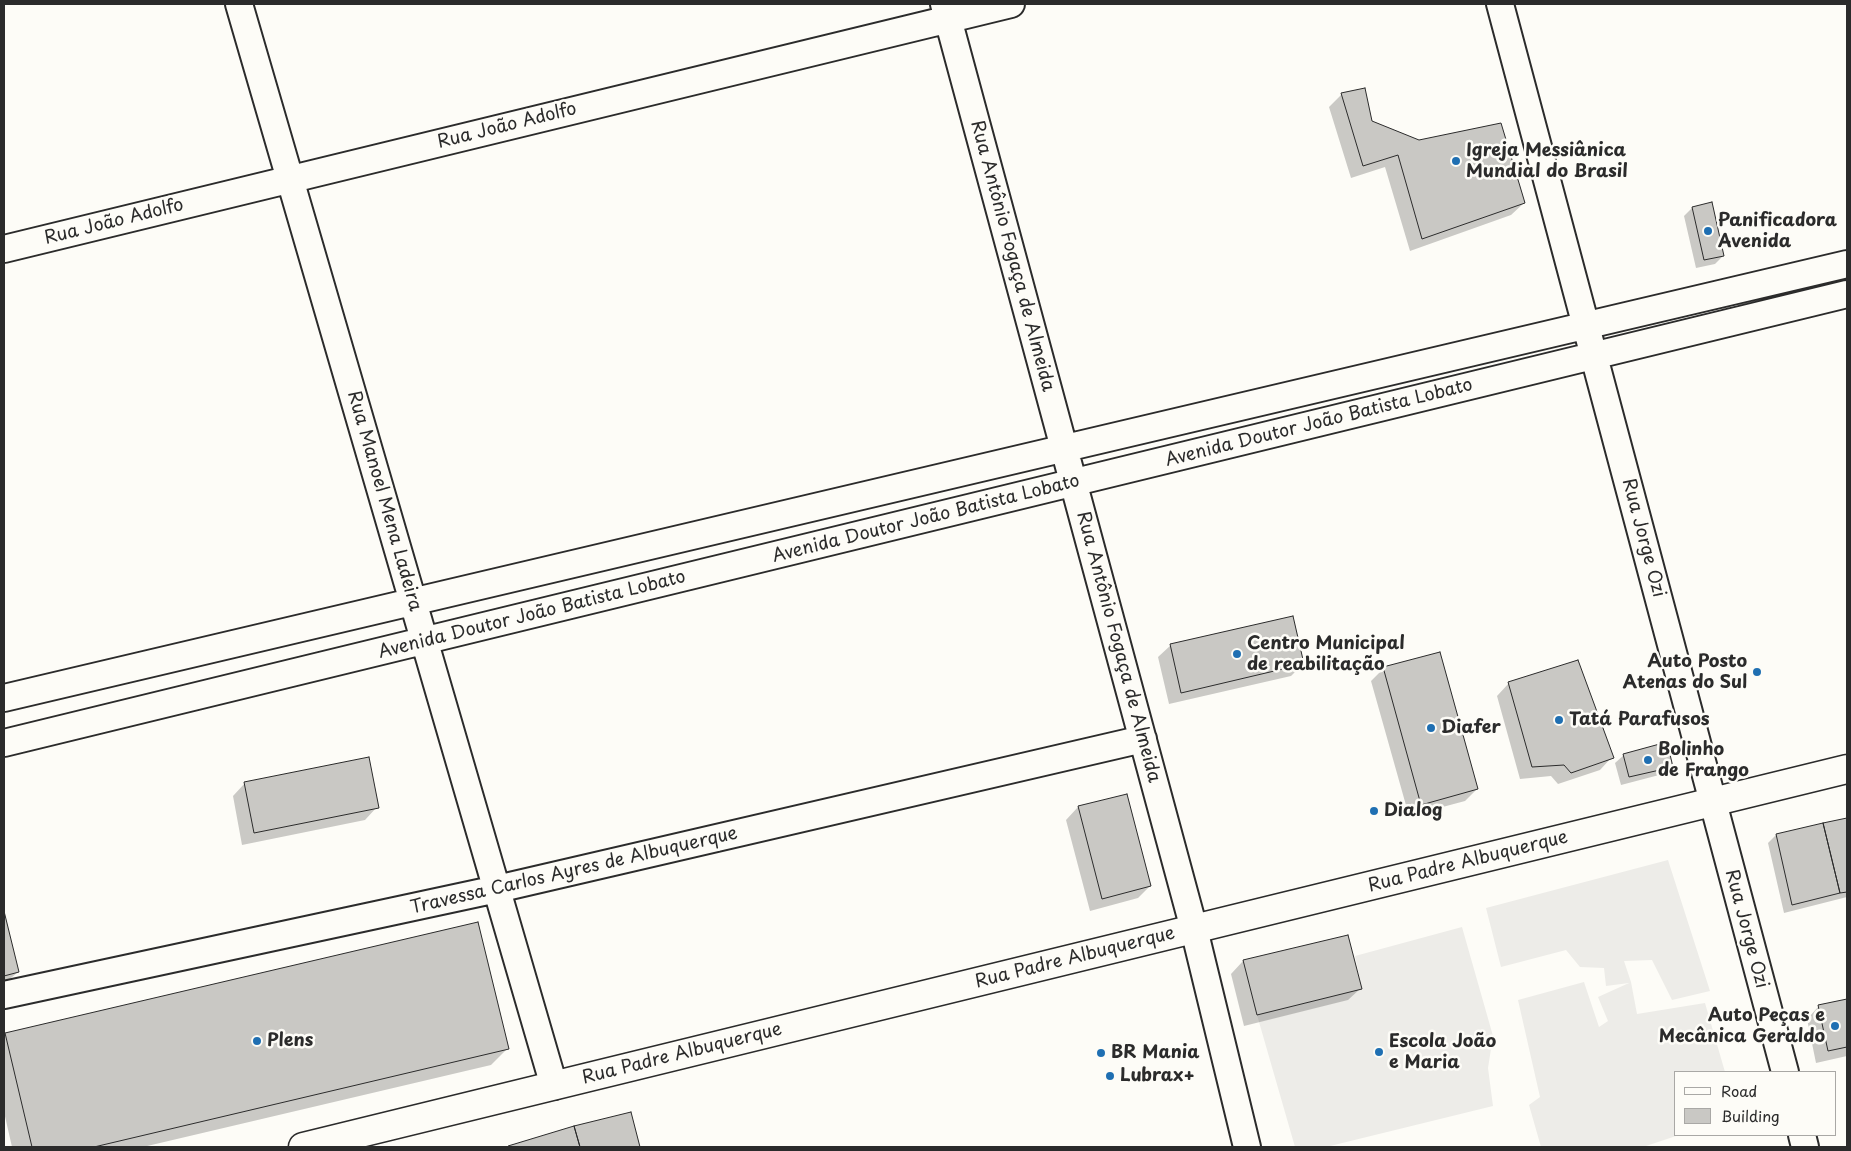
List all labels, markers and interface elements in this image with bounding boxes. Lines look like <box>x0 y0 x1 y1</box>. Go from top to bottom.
street label: Rua João Adolfo <box>435 98 579 154</box>
street label: Rua Antônio Fogaça de Almeida <box>965 118 1059 394</box>
place label: Igreja Messiânica Mundial do Brasil <box>1466 140 1628 182</box>
marker: Igreja Messiânica Mundial do Brasil <box>1450 155 1462 167</box>
street label: Rua João Adolfo <box>42 194 186 250</box>
place label: Panificadora Avenida <box>1718 210 1837 252</box>
marker: Panificadora Avenida <box>1702 225 1714 237</box>
street label: Avenida Doutor João Batista Lobato <box>1163 374 1475 472</box>
street label: Rua Manoel Mena Ladeira <box>342 388 426 614</box>
street label: Avenida Doutor João Batista Lobato <box>770 470 1082 568</box>
street label: Rua Jorge Ozi <box>1617 476 1669 600</box>
street label: Rua Antônio Fogaça de Almeida <box>1071 509 1165 785</box>
street label: Avenida Doutor João Batista Lobato <box>376 566 688 664</box>
place label: Centro Municipal de reabilitação <box>1247 633 1405 676</box>
marker: Centro Municipal de reabilitação <box>1231 648 1243 660</box>
place label: Auto Posto Atenas do Sul <box>1623 651 1747 694</box>
marker: Auto Posto Atenas do Sul <box>1751 666 1763 678</box>
place label: Tatá Parafusos <box>1569 709 1710 731</box>
marker: Tatá Parafusos <box>1553 714 1565 726</box>
place label: Diafer <box>1441 717 1501 739</box>
marker: Diafer <box>1425 722 1437 734</box>
place label: Bolinho de Frango <box>1658 739 1749 782</box>
marker: Bolinho de Frango <box>1642 754 1654 766</box>
place label: Dialog <box>1384 800 1442 822</box>
marker: Dialog <box>1368 805 1380 817</box>
street label: Travessa Carlos Ayres de Albuquerque <box>408 823 740 919</box>
street label: Rua Padre Albuquerque <box>1366 827 1570 897</box>
street label: Rua Jorge Ozi <box>1720 867 1772 991</box>
street label: Rua Padre Albuquerque <box>973 923 1177 993</box>
place label: Auto Peças e Mecânica Geraldo <box>1659 1005 1825 1048</box>
street label: Rua Padre Albuquerque <box>580 1019 784 1089</box>
marker: Auto Peças e Mecânica Geraldo <box>1829 1020 1841 1032</box>
place label: Plens <box>267 1030 313 1052</box>
place label: Escola João e Maria <box>1389 1031 1496 1074</box>
marker: Plens <box>251 1035 263 1047</box>
place label: BR Mania <box>1111 1042 1200 1064</box>
marker: Escola João e Maria <box>1373 1046 1385 1058</box>
marker: BR Mania <box>1095 1047 1107 1059</box>
place label: Lubrax+ <box>1120 1065 1195 1087</box>
marker: Lubrax+ <box>1104 1070 1116 1082</box>
legend <box>1674 1071 1836 1136</box>
text: Road <box>1721 1079 1757 1102</box>
text: Building <box>1721 1104 1780 1127</box>

